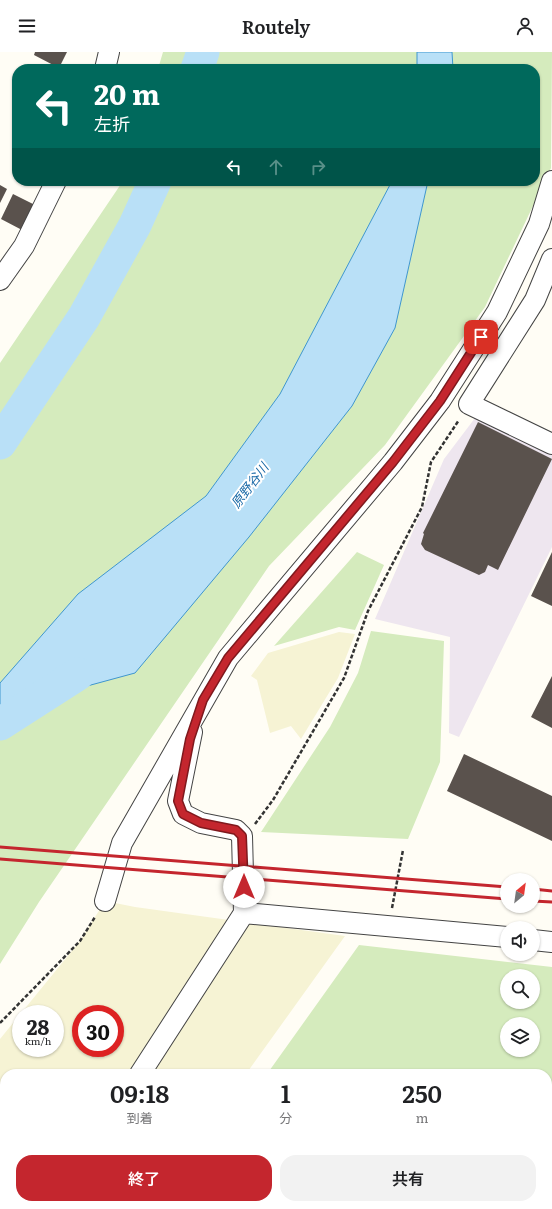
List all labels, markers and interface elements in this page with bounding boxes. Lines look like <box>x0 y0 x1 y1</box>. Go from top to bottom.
text: Routely <box>242 13 310 40</box>
icon: menu <box>16 15 38 37</box>
icon: person <box>514 15 536 37</box>
text: 20 m <box>94 72 160 114</box>
icon: left <box>28 80 80 132</box>
text: 左折 <box>94 110 130 137</box>
icon: left <box>223 156 245 178</box>
icon: ahead <box>265 156 287 178</box>
icon: right <box>307 156 329 178</box>
pin <box>464 320 498 354</box>
icon: arrive <box>470 326 492 348</box>
water label: 原野谷川 <box>226 457 273 511</box>
position arrow <box>223 866 265 908</box>
north arrow <box>500 873 540 913</box>
map controls <box>500 873 540 1057</box>
button: sound <box>500 921 540 961</box>
button: search <box>500 969 540 1009</box>
speed limit sign: 30 <box>72 1005 124 1057</box>
text: 28 <box>27 1011 49 1041</box>
button: layers <box>500 1017 540 1057</box>
text: km/h <box>25 1033 51 1048</box>
text: 09:18 <box>110 1075 169 1110</box>
text: 1 <box>281 1075 291 1110</box>
text: 250 <box>402 1075 442 1110</box>
text: 到着 <box>127 1108 153 1127</box>
text: 分 <box>279 1108 292 1127</box>
text: m <box>416 1108 428 1127</box>
button: 終了 <box>16 1155 272 1201</box>
button: 共有 <box>280 1155 536 1201</box>

